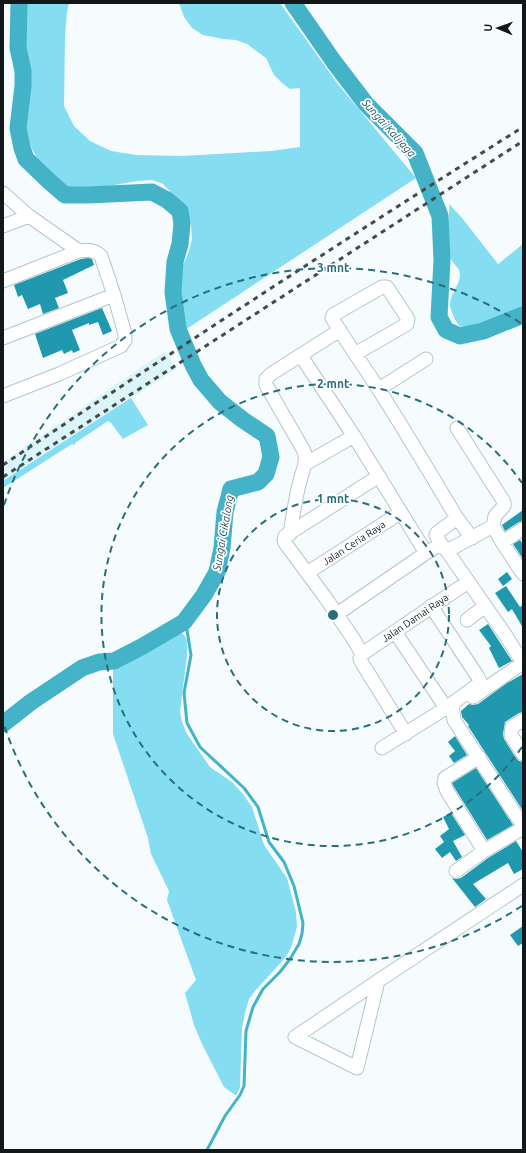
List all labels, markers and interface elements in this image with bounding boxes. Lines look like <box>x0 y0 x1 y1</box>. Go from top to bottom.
north arrow <box>478 8 518 48</box>
text: U <box>482 24 494 32</box>
water label: Sungai Kalijaga <box>359 96 418 159</box>
text: 3 mnt <box>317 261 349 274</box>
text: 2 mnt <box>317 377 349 390</box>
text: 1 mnt <box>317 492 349 505</box>
water label: Sungai Cikalong <box>210 494 236 573</box>
street label: Jalan Ceria Raya <box>321 519 387 567</box>
street label: Jalan Damai Raya <box>380 592 450 644</box>
centre of rings <box>326 608 340 622</box>

